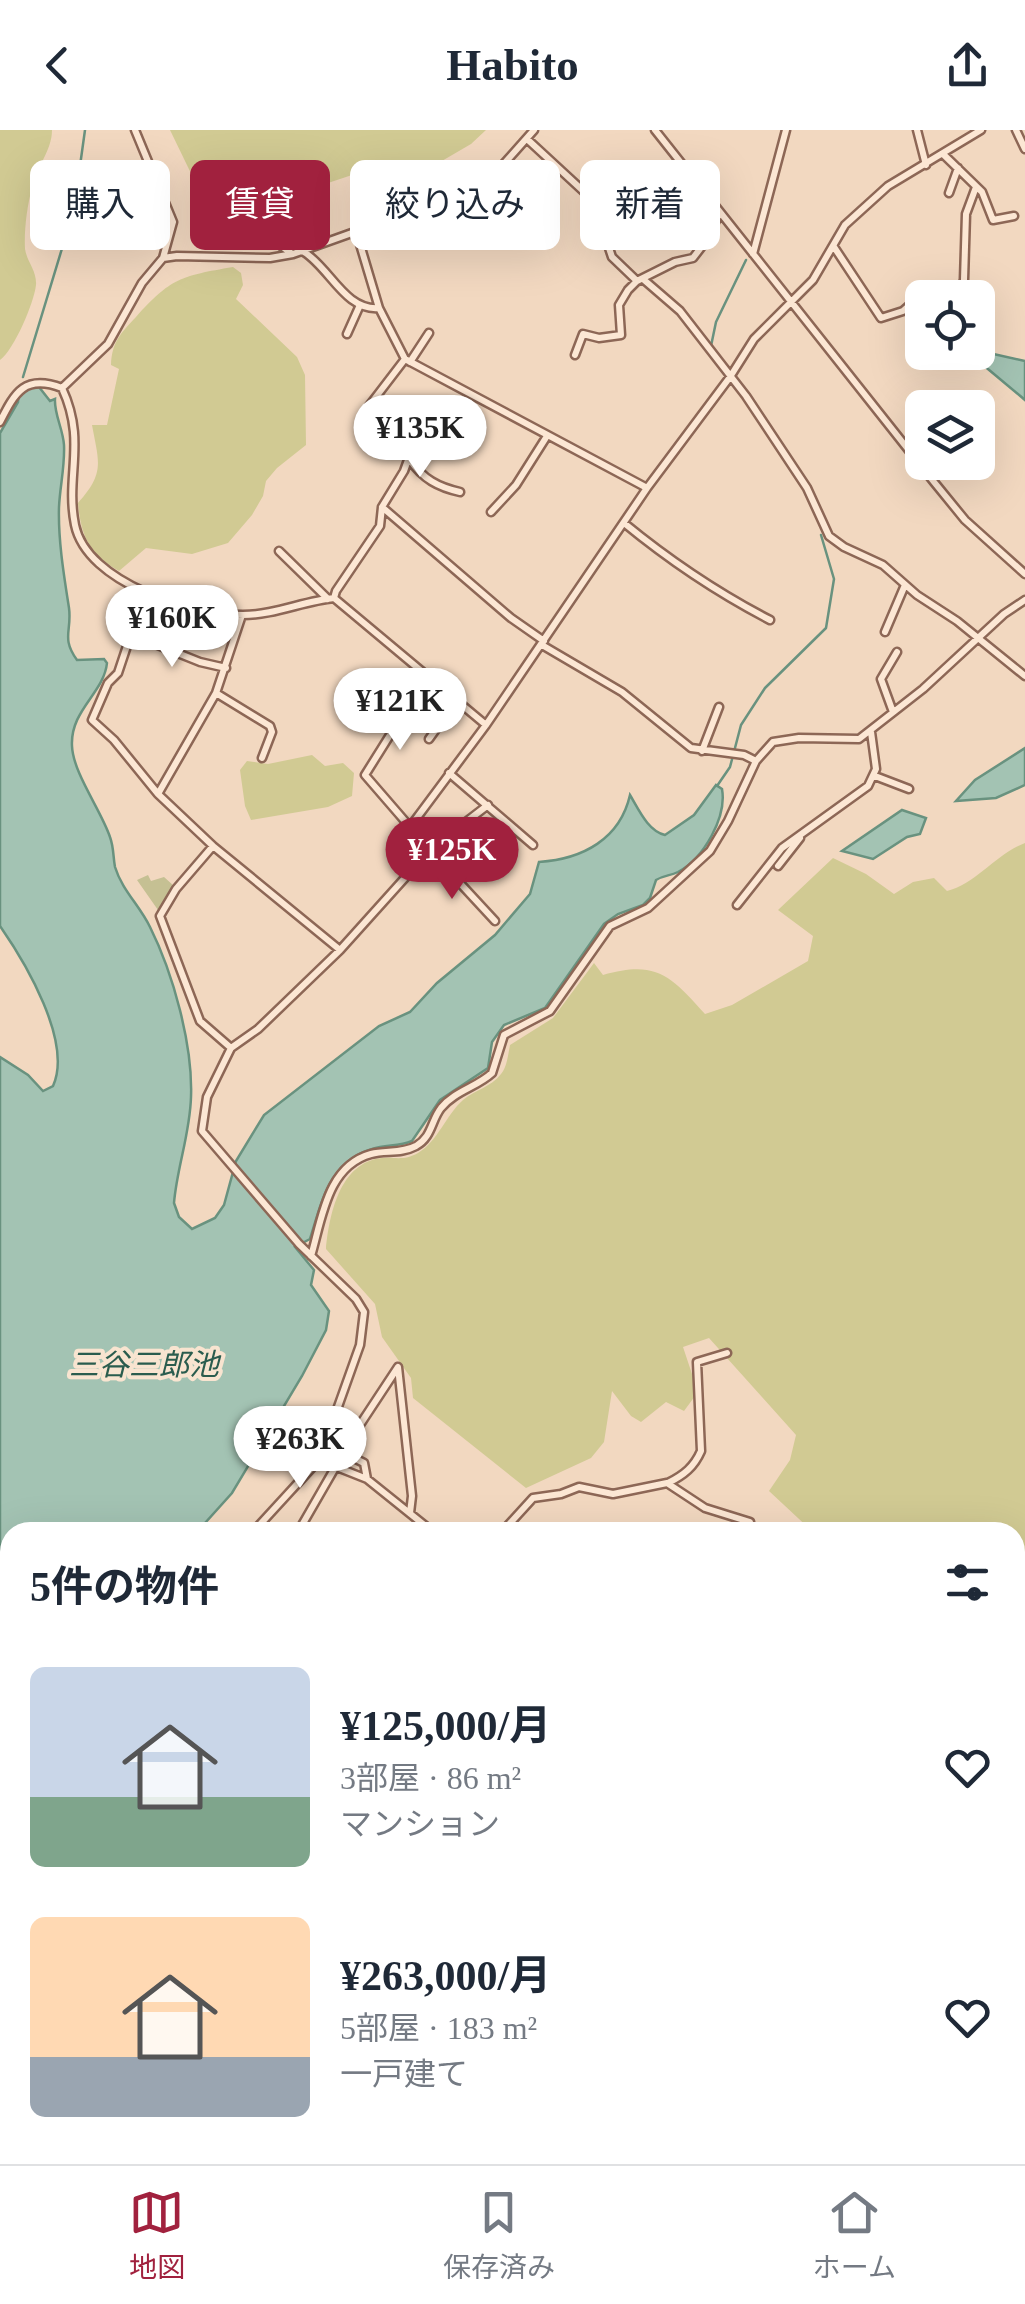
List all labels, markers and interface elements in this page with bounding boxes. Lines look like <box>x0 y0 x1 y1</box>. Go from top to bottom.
icon: back <box>30 38 85 93</box>
icon: share <box>940 38 995 93</box>
text: Habito <box>446 40 579 90</box>
chip: 購入 <box>30 160 170 250</box>
chip: 賃貸 <box>190 160 330 250</box>
chip: 絞り込み <box>350 160 560 250</box>
chip: 新着 <box>580 160 720 250</box>
map controls <box>905 280 995 480</box>
button: locate <box>905 280 995 370</box>
button: layers <box>905 390 995 480</box>
pin: ¥135K <box>350 395 490 480</box>
text: ¥135K <box>376 409 464 445</box>
pin: ¥160K <box>102 585 242 670</box>
text: ¥160K <box>128 599 216 635</box>
pin: ¥121K <box>330 668 470 753</box>
text: ¥121K <box>356 682 444 718</box>
pin: ¥125K <box>382 817 522 902</box>
text: ¥125K <box>408 831 496 867</box>
water label: 三谷三郎池 <box>69 1348 222 1381</box>
pin: ¥263K <box>230 1406 370 1491</box>
text: ¥263K <box>256 1420 344 1456</box>
icon: filters <box>940 1555 995 1610</box>
text: 5件の物件 <box>30 1564 219 1610</box>
text: ¥125,000/月 <box>340 1703 551 1749</box>
icon: home <box>110 1707 230 1827</box>
icon: heart <box>940 1740 995 1795</box>
text: 3部屋 · 86 m² <box>340 1760 521 1796</box>
text: マンション <box>340 1806 500 1842</box>
text: ¥263,000/月 <box>340 1953 551 1999</box>
icon: home <box>110 1957 230 2077</box>
icon: heart <box>940 1990 995 2045</box>
text: 5部屋 · 183 m² <box>340 2010 537 2046</box>
text: 一戸建て <box>340 2056 468 2092</box>
tab: 地図 <box>129 2185 185 2285</box>
tab: 保存済み <box>443 2185 555 2285</box>
tab: ホーム <box>813 2185 896 2285</box>

